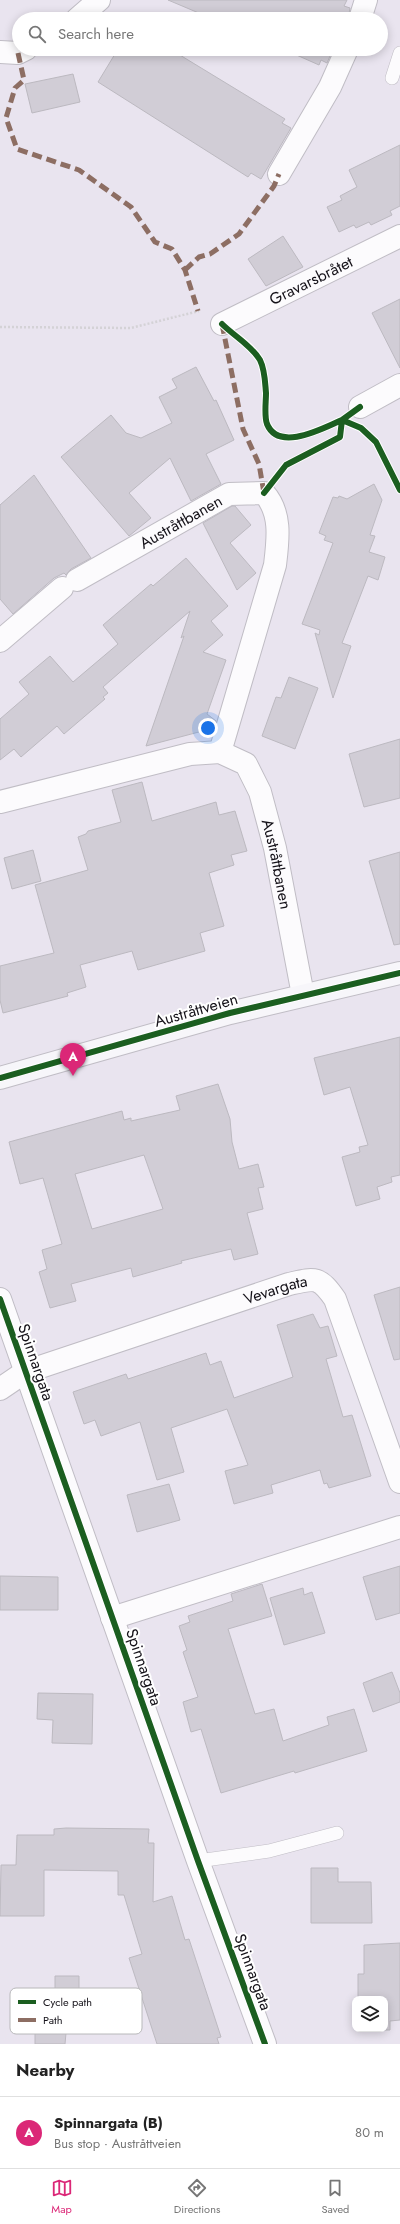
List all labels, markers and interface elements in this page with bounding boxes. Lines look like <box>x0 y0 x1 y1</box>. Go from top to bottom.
search box <box>12 12 388 56</box>
icon: search <box>26 23 48 45</box>
text: Search here <box>58 23 134 45</box>
street label: Gravarsbråtet <box>265 250 357 311</box>
street label: Austråttbanen <box>135 489 226 554</box>
your location <box>198 718 218 738</box>
street label: Austråttbanen <box>256 816 298 911</box>
street label: Austråttveien <box>152 987 240 1033</box>
pin: A <box>60 1043 86 1076</box>
street label: Vevargata <box>240 1269 309 1310</box>
street label: Spinnargata <box>12 1320 60 1404</box>
street label: Spinnargata <box>120 1625 168 1709</box>
street label: Spinnargata <box>228 1930 278 2014</box>
legend <box>10 1988 142 2034</box>
text: Cycle path <box>43 1994 92 2010</box>
map controls <box>352 1996 388 2032</box>
button: layers <box>352 1996 388 2032</box>
text: Path <box>43 2012 62 2028</box>
text: Nearby <box>16 2058 74 2082</box>
text: Spinnargata (B) <box>54 2112 163 2134</box>
text: A <box>24 2123 34 2142</box>
text: 80 m <box>355 2123 384 2142</box>
text: Bus stop · Austråttveien <box>54 2134 181 2153</box>
tab: Map <box>51 2177 73 2217</box>
tab: Directions <box>174 2177 220 2217</box>
tab: Saved <box>322 2177 349 2217</box>

